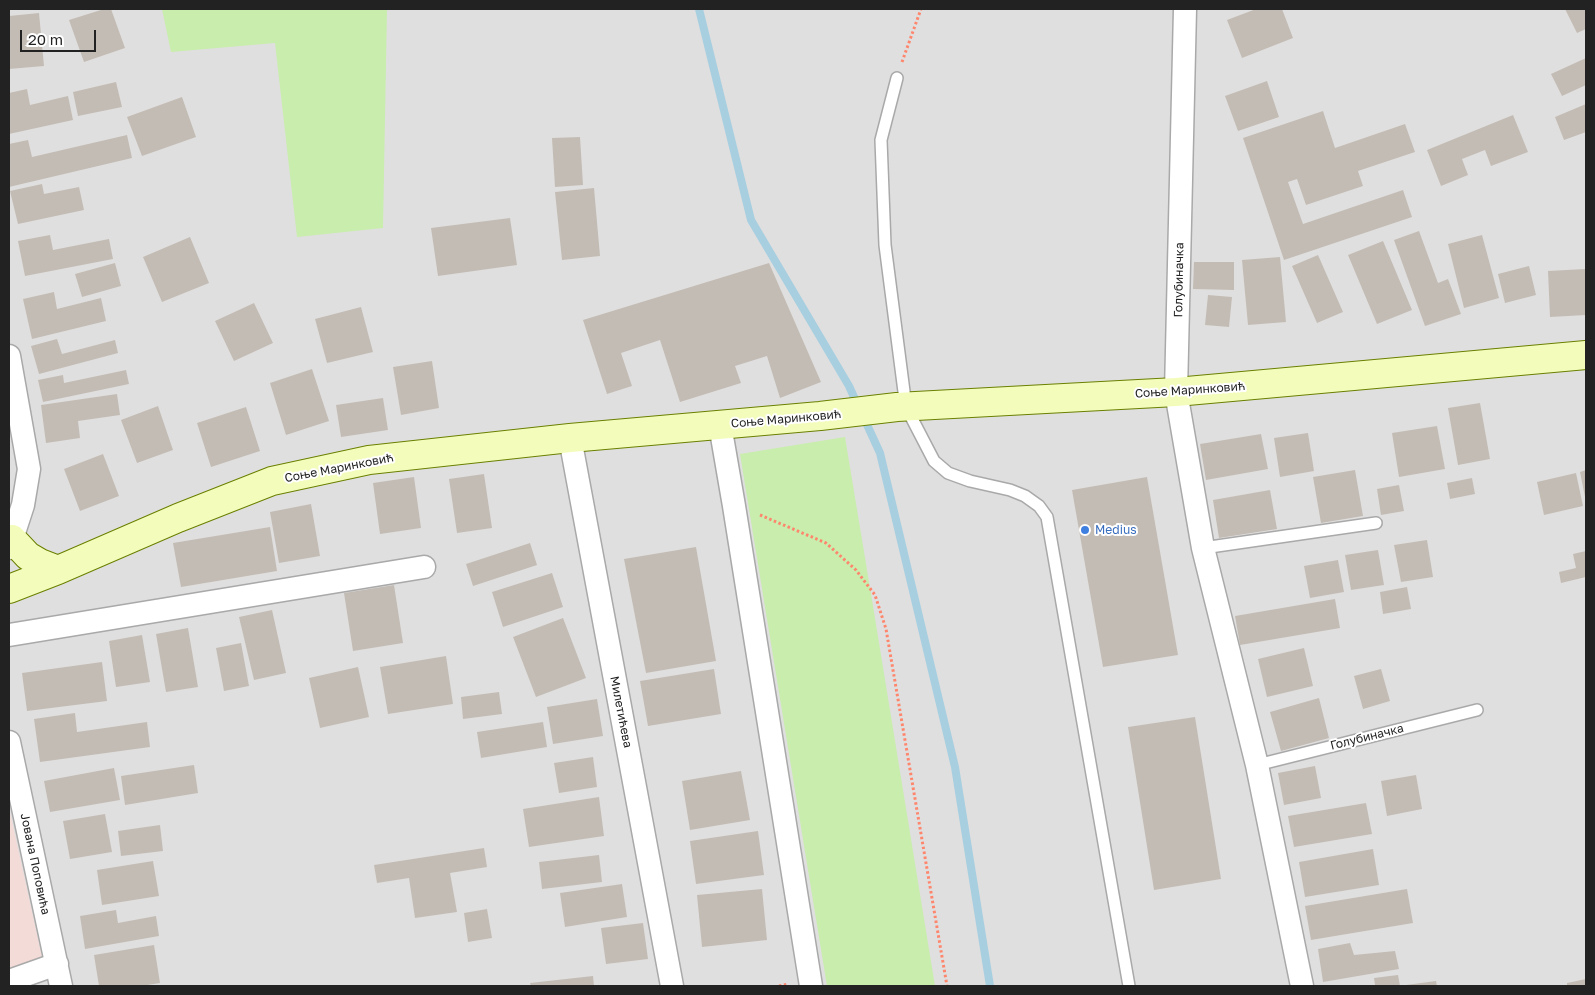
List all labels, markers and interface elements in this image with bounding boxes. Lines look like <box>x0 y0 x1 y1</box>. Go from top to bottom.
scale bar <box>22 20 99 52</box>
text: 20 m <box>28 30 63 48</box>
street label: Голубиначка <box>1171 242 1187 318</box>
street label: Соње Маринковић <box>1134 379 1246 401</box>
street label: Соње Маринковић <box>730 407 842 431</box>
street label: Соње Маринковић <box>283 450 395 486</box>
place label: Medius <box>1095 523 1136 537</box>
marker: Medius <box>1079 524 1091 536</box>
street label: Милетићева <box>607 675 635 749</box>
street label: Голубиначка <box>1329 721 1405 753</box>
street label: Јована Поповића <box>17 812 53 916</box>

